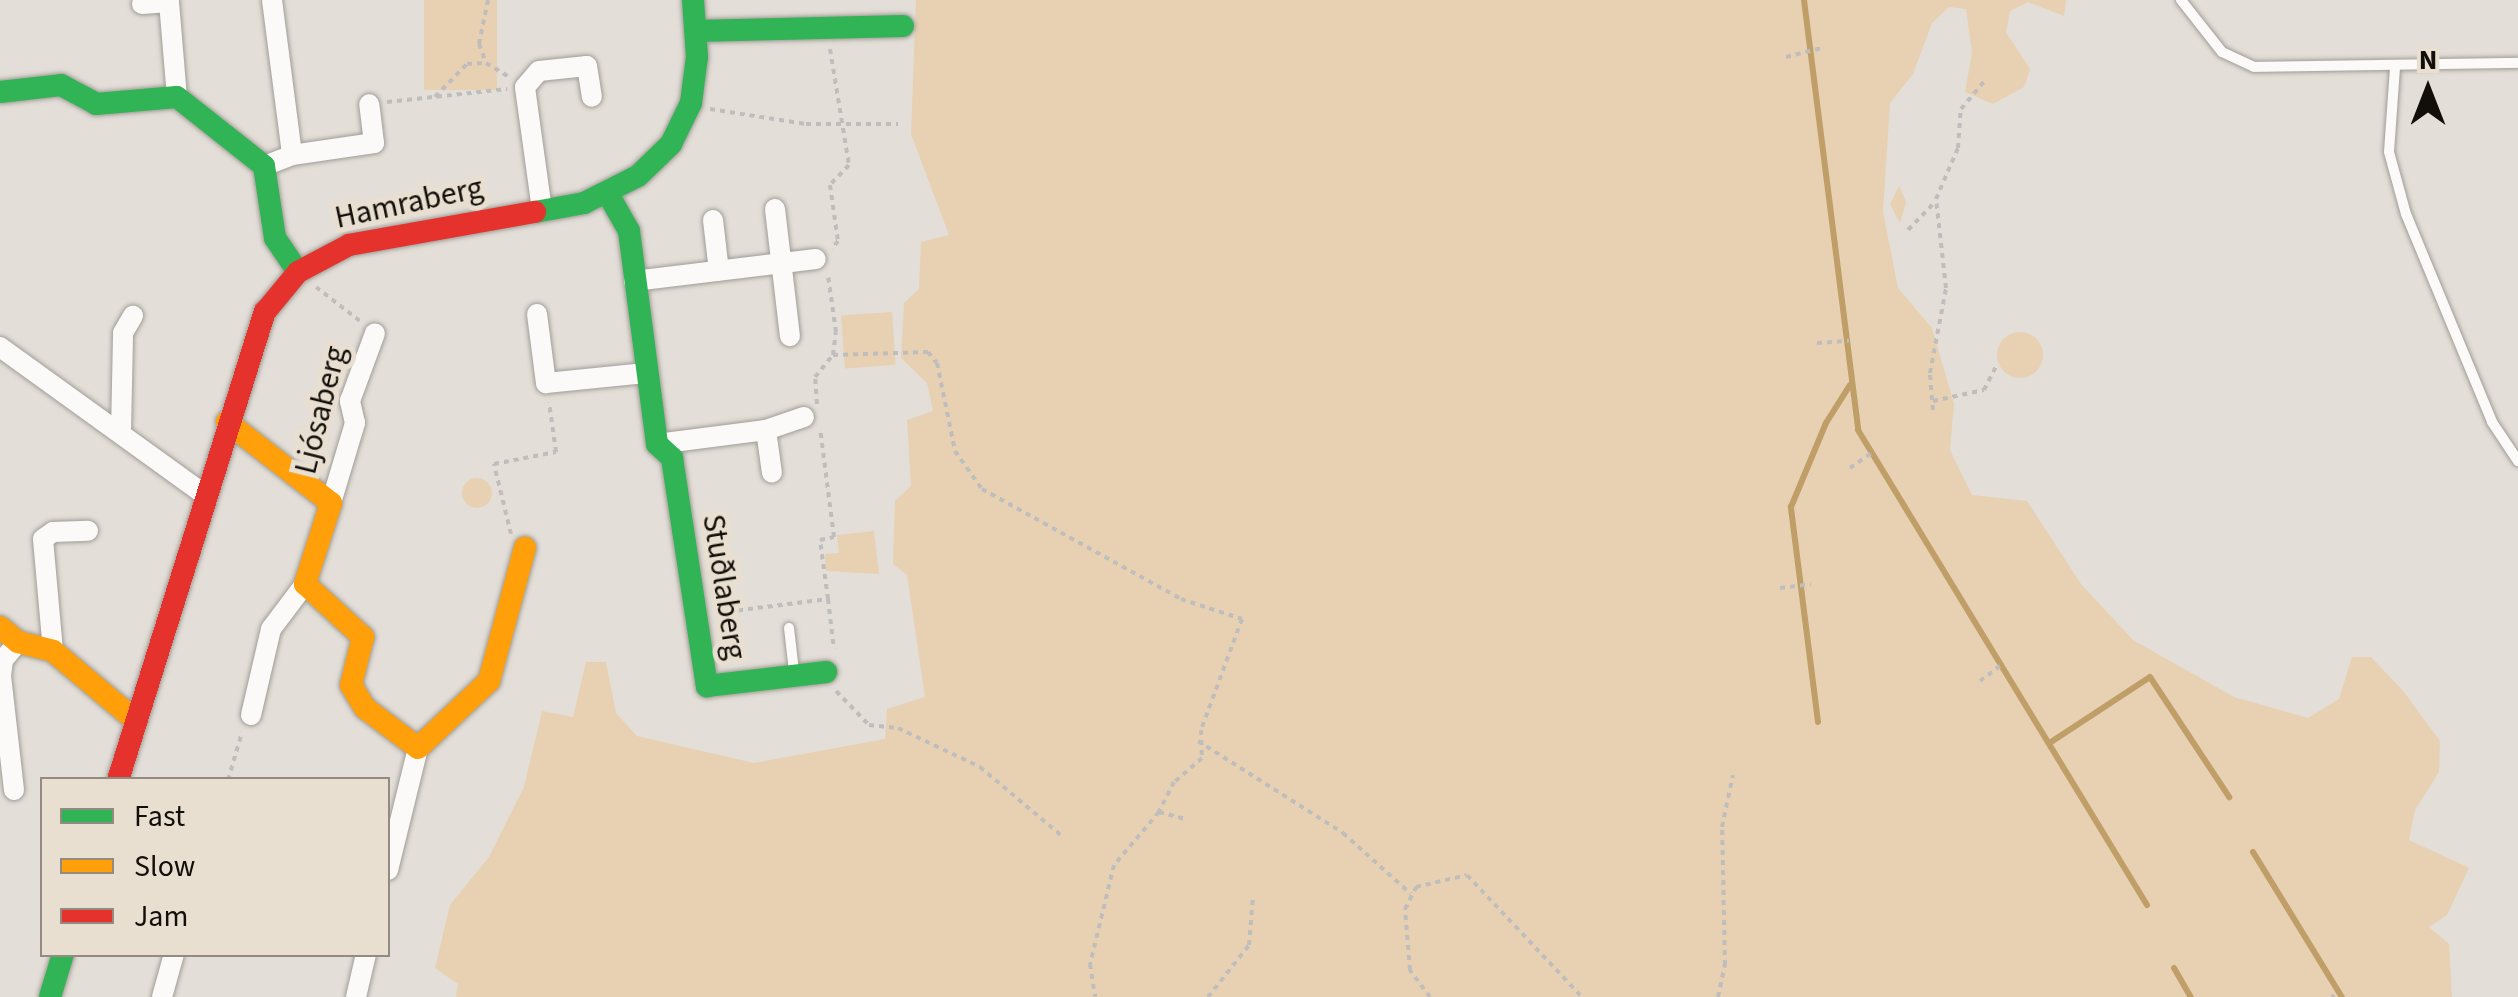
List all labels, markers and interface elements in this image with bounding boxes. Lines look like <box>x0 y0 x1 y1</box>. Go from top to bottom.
north arrow <box>2378 40 2478 140</box>
text: N <box>2419 40 2437 80</box>
street label: Hamraberg <box>331 169 487 237</box>
street label: Ljósaberg <box>287 342 355 478</box>
street label: Stuðlaberg <box>694 512 754 662</box>
legend <box>40 777 390 957</box>
text: Fast <box>134 795 185 838</box>
text: Slow <box>134 845 195 888</box>
text: Jam <box>134 895 188 938</box>

